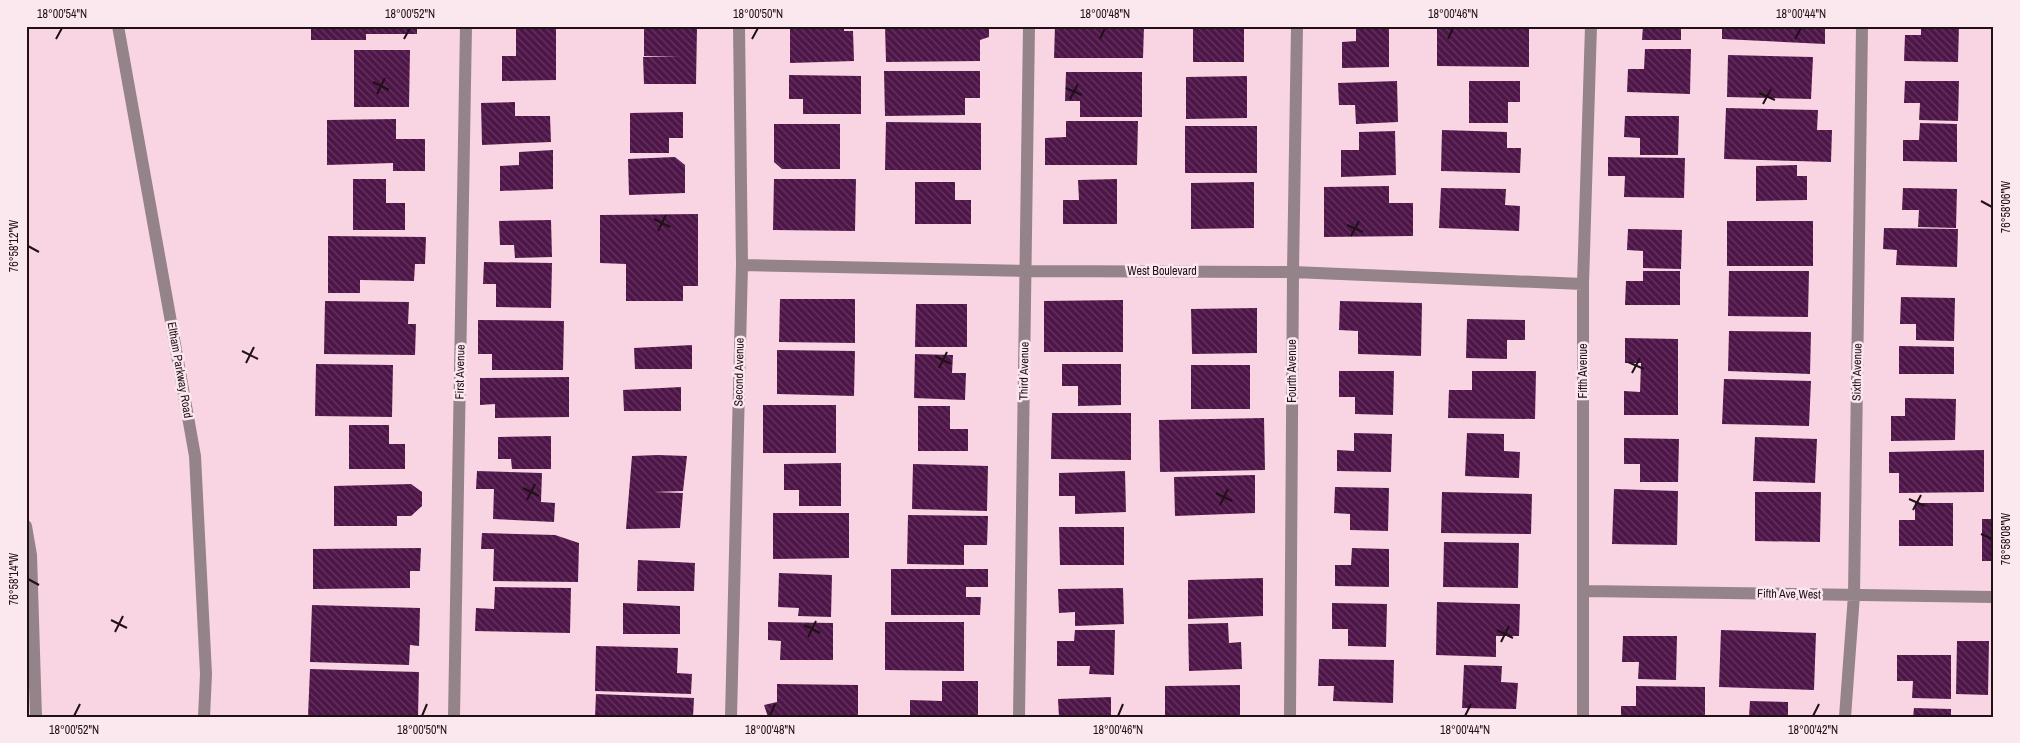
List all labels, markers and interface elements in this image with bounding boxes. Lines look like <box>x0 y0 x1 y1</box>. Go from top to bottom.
text: 18°00'54"N <box>37 6 87 22</box>
text: 18°00'52"N <box>385 6 435 22</box>
text: 18°00'50"N <box>733 6 783 22</box>
text: 18°00'48"N <box>1080 6 1130 22</box>
text: 18°00'46"N <box>1428 6 1478 22</box>
text: 18°00'44"N <box>1776 6 1826 22</box>
text: 76°58'06"W <box>1998 180 2014 233</box>
text: 76°58'12"W <box>6 219 22 272</box>
street label: West Boulevard <box>1127 263 1197 279</box>
street label: Eltham Parkway Road <box>164 321 196 419</box>
street label: Second Avenue <box>730 337 748 407</box>
street label: Fourth Avenue <box>1284 339 1300 403</box>
street label: Third Avenue <box>1015 342 1033 400</box>
street label: Fifth Avenue <box>1575 343 1591 399</box>
street label: Sixth Avenue <box>1848 343 1866 401</box>
street label: First Avenue <box>452 344 468 400</box>
text: 76°58'08"W <box>1998 512 2014 565</box>
text: 76°58'14"W <box>6 552 22 605</box>
street label: Fifth Ave West <box>1757 585 1821 603</box>
text: 18°00'52"N <box>49 722 99 738</box>
text: 18°00'50"N <box>397 722 447 738</box>
text: 18°00'48"N <box>745 722 795 738</box>
text: 18°00'46"N <box>1093 722 1143 738</box>
text: 18°00'44"N <box>1440 722 1490 738</box>
text: 18°00'42"N <box>1788 722 1838 738</box>

